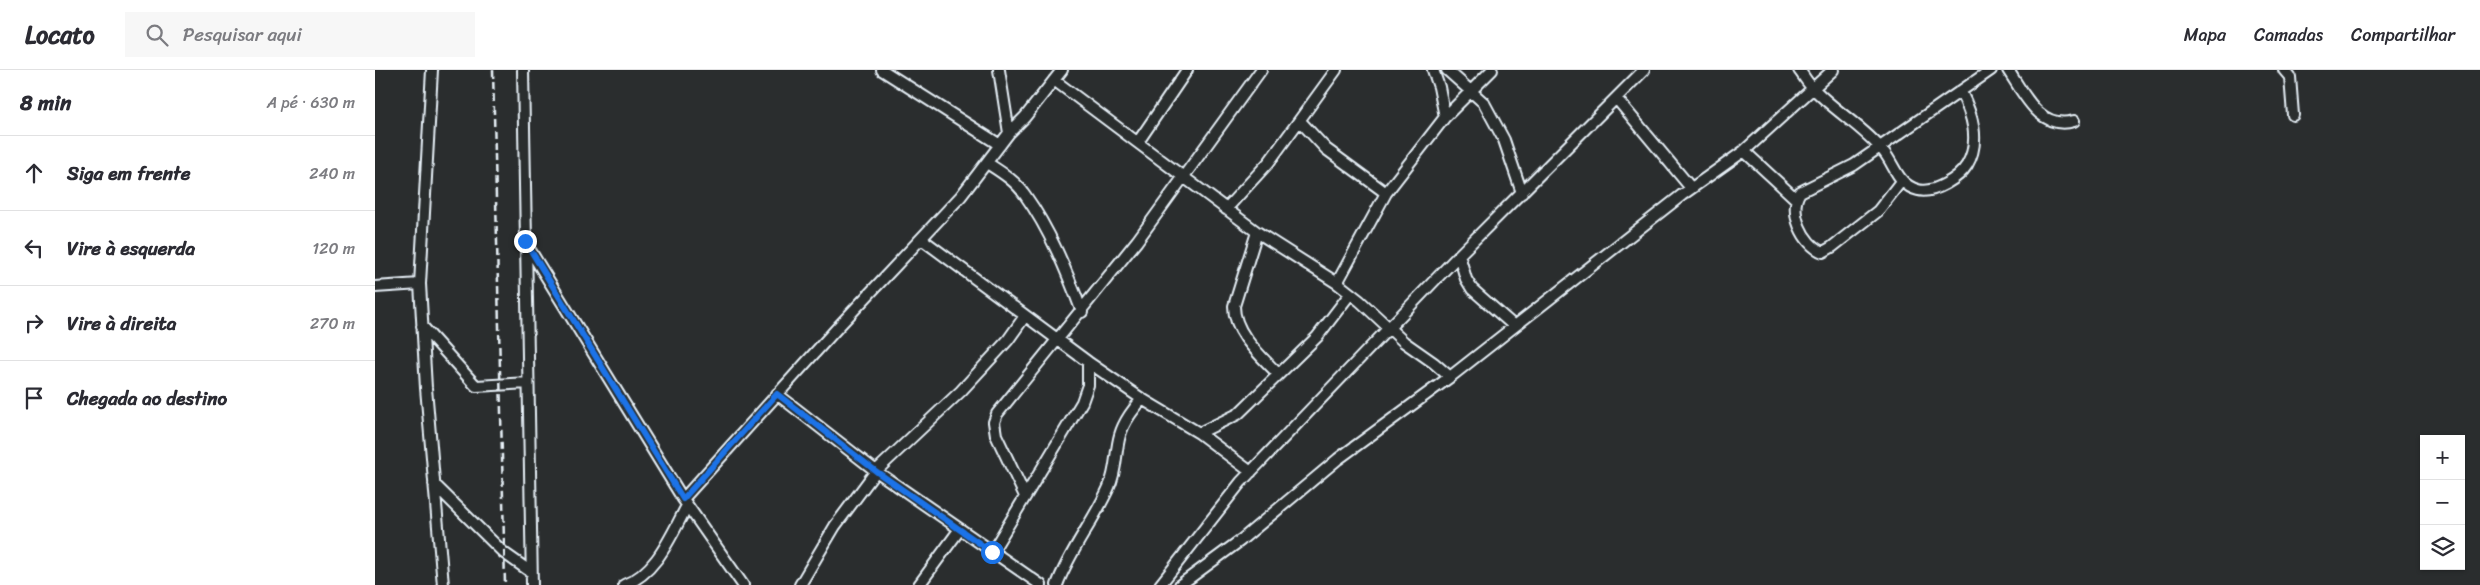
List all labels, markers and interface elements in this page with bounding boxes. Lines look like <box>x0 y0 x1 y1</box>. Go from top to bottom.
search box <box>125 12 475 57</box>
text: Locato <box>25 14 95 56</box>
text: Pesquisar aqui <box>183 18 302 51</box>
text: Mapa <box>2184 19 2226 51</box>
text: Camadas <box>2254 19 2323 51</box>
text: Compartilhar <box>2351 19 2455 51</box>
icon: search <box>143 21 171 49</box>
text: 8 min <box>20 84 71 122</box>
text: A pé · 630 m <box>267 88 355 117</box>
text: Siga em frente <box>67 157 190 190</box>
icon: ahead <box>20 159 48 187</box>
text: 240 m <box>309 159 355 188</box>
route end <box>514 230 537 253</box>
text: Vire à esquerda <box>67 232 195 265</box>
icon: left <box>20 234 48 262</box>
text: 120 m <box>312 234 355 263</box>
text: Vire à direita <box>67 307 176 340</box>
icon: right <box>20 309 48 337</box>
text: 270 m <box>310 309 355 338</box>
text: Chegada ao destino <box>67 382 227 415</box>
icon: arrive <box>20 384 48 412</box>
map controls <box>2420 435 2465 570</box>
button: + <box>2420 435 2465 480</box>
button: − <box>2420 480 2465 525</box>
button: layers <box>2420 525 2465 570</box>
route start <box>981 541 1004 564</box>

